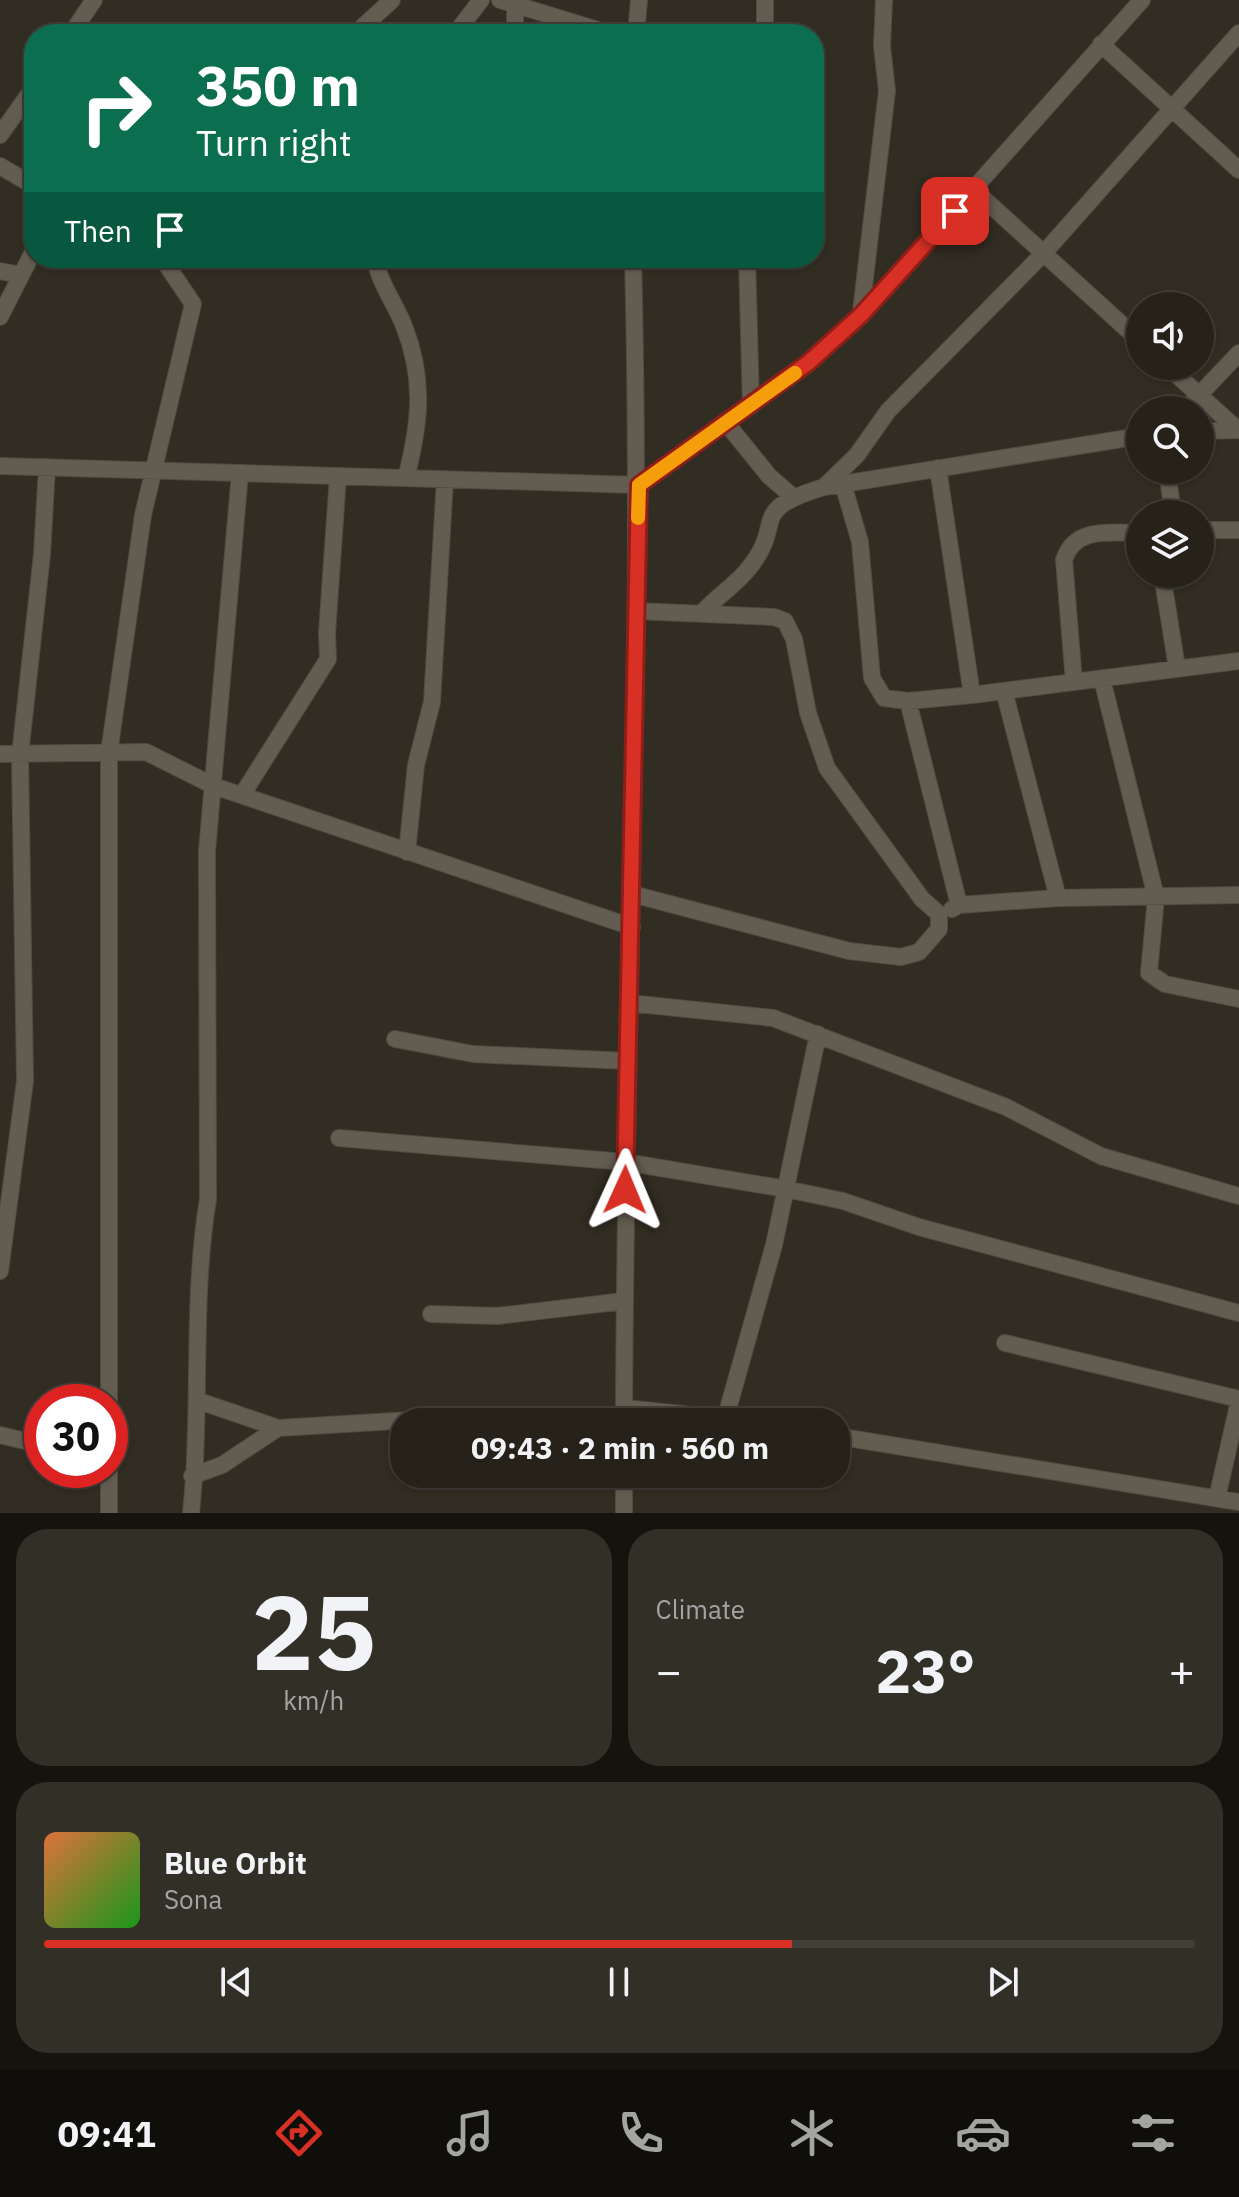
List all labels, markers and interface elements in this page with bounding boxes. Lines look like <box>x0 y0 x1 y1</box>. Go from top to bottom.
text: 350 m <box>196 49 360 121</box>
icon: right <box>64 56 168 160</box>
text: Turn right <box>196 119 352 166</box>
pin <box>921 177 989 245</box>
icon: arrive <box>933 189 977 233</box>
icon: arrive <box>148 208 192 252</box>
text: Then <box>64 211 132 250</box>
map controls <box>1126 292 1214 588</box>
button: sound <box>1126 292 1214 380</box>
button: search <box>1126 396 1214 484</box>
button: layers <box>1126 500 1214 588</box>
position arrow <box>583 1148 667 1232</box>
speed limit sign: 30 <box>24 1384 128 1488</box>
text: 09:43 · 2 min · 560 m <box>471 1428 769 1467</box>
text: 25 <box>251 1563 376 1699</box>
text: Climate <box>656 1592 745 1626</box>
text: 23° <box>875 1631 975 1710</box>
text: − <box>656 1642 682 1699</box>
text: + <box>1169 1642 1195 1699</box>
text: km/h <box>283 1683 344 1717</box>
text: Blue Orbit <box>164 1843 307 1882</box>
text: Sona <box>164 1882 222 1916</box>
icon: previous <box>214 1960 258 2004</box>
icon: pause <box>597 1960 641 2004</box>
icon: next <box>981 1960 1025 2004</box>
icon: directions <box>271 2105 327 2161</box>
icon: music <box>442 2105 498 2161</box>
icon: phone <box>613 2105 669 2161</box>
icon: climate <box>784 2105 840 2161</box>
icon: car <box>955 2105 1011 2161</box>
icon: filters <box>1125 2105 1181 2161</box>
text: 09:41 <box>57 2110 156 2157</box>

